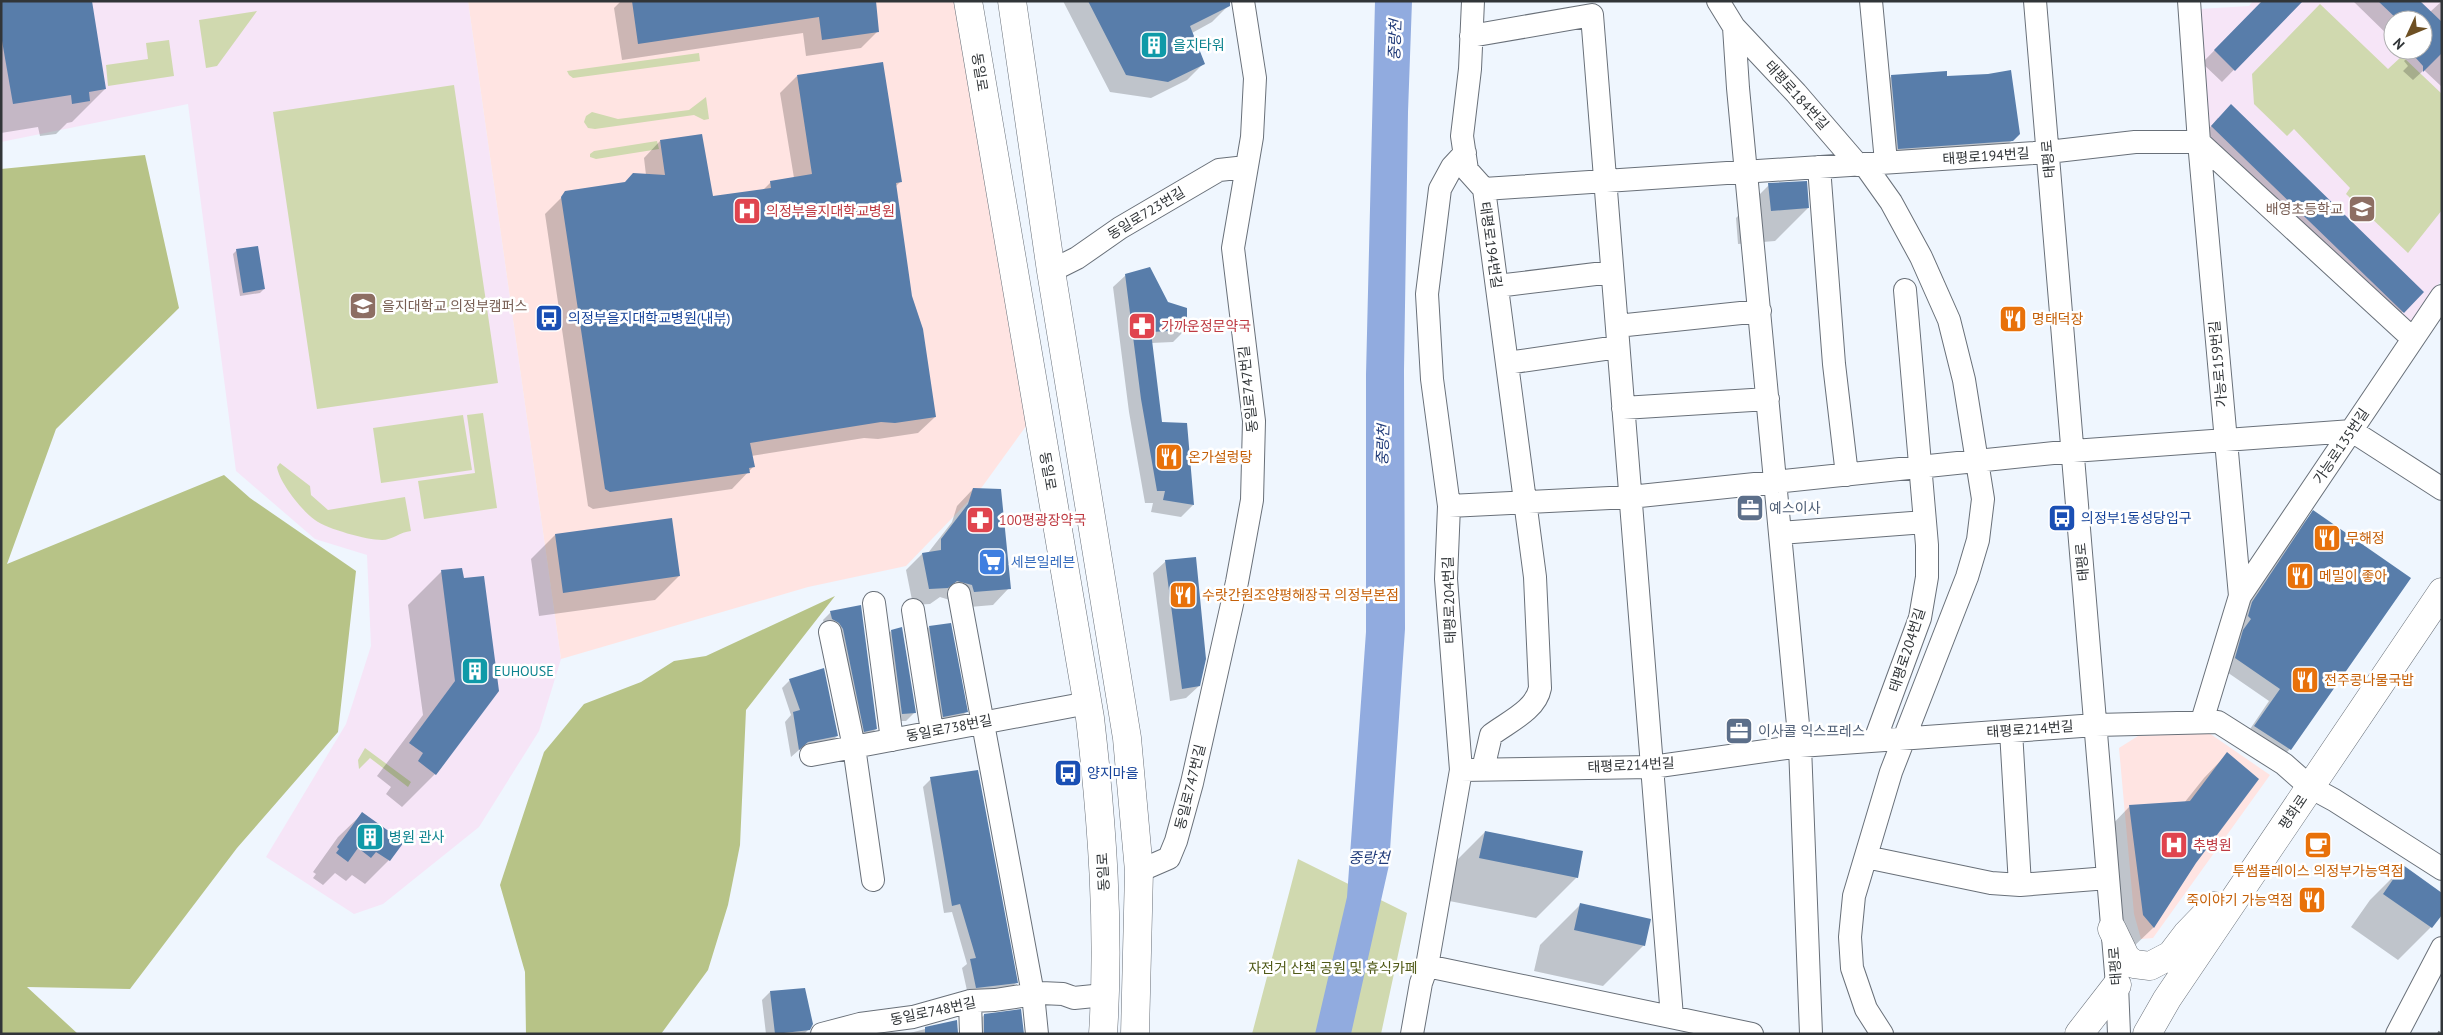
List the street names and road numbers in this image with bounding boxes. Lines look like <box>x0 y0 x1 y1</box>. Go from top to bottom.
street label: 동일로 <box>968 52 992 93</box>
street label: 태평로184번길 <box>1761 57 1833 133</box>
street label: 태평로 <box>2037 139 2059 179</box>
street label: 태평로194번길 <box>1942 144 2030 168</box>
street label: 동일로723번길 <box>1104 183 1188 243</box>
street label: 태평로194번길 <box>1476 201 1506 289</box>
street label: 가능로159번길 <box>2205 320 2231 408</box>
street label: 동일로747번길 <box>1234 345 1262 433</box>
street label: 가능로135번길 <box>2309 405 2373 487</box>
street label: 동일로 <box>1036 450 1060 492</box>
street label: 태평로 <box>2071 542 2093 582</box>
street label: 태평로204번길 <box>1438 556 1460 644</box>
street label: 태평로204번길 <box>1885 606 1929 694</box>
street label: 동일로738번길 <box>904 711 994 745</box>
street label: 태평로214번길 <box>1986 717 2074 741</box>
street label: 동일로747번길 <box>1171 742 1209 832</box>
street label: 태평로214번길 <box>1587 754 1675 776</box>
street label: 평화로 <box>2275 791 2311 833</box>
street label: 동일로 <box>1093 852 1113 892</box>
street label: 태평로 <box>2105 946 2125 986</box>
street label: 동일로748번길 <box>888 993 978 1029</box>

